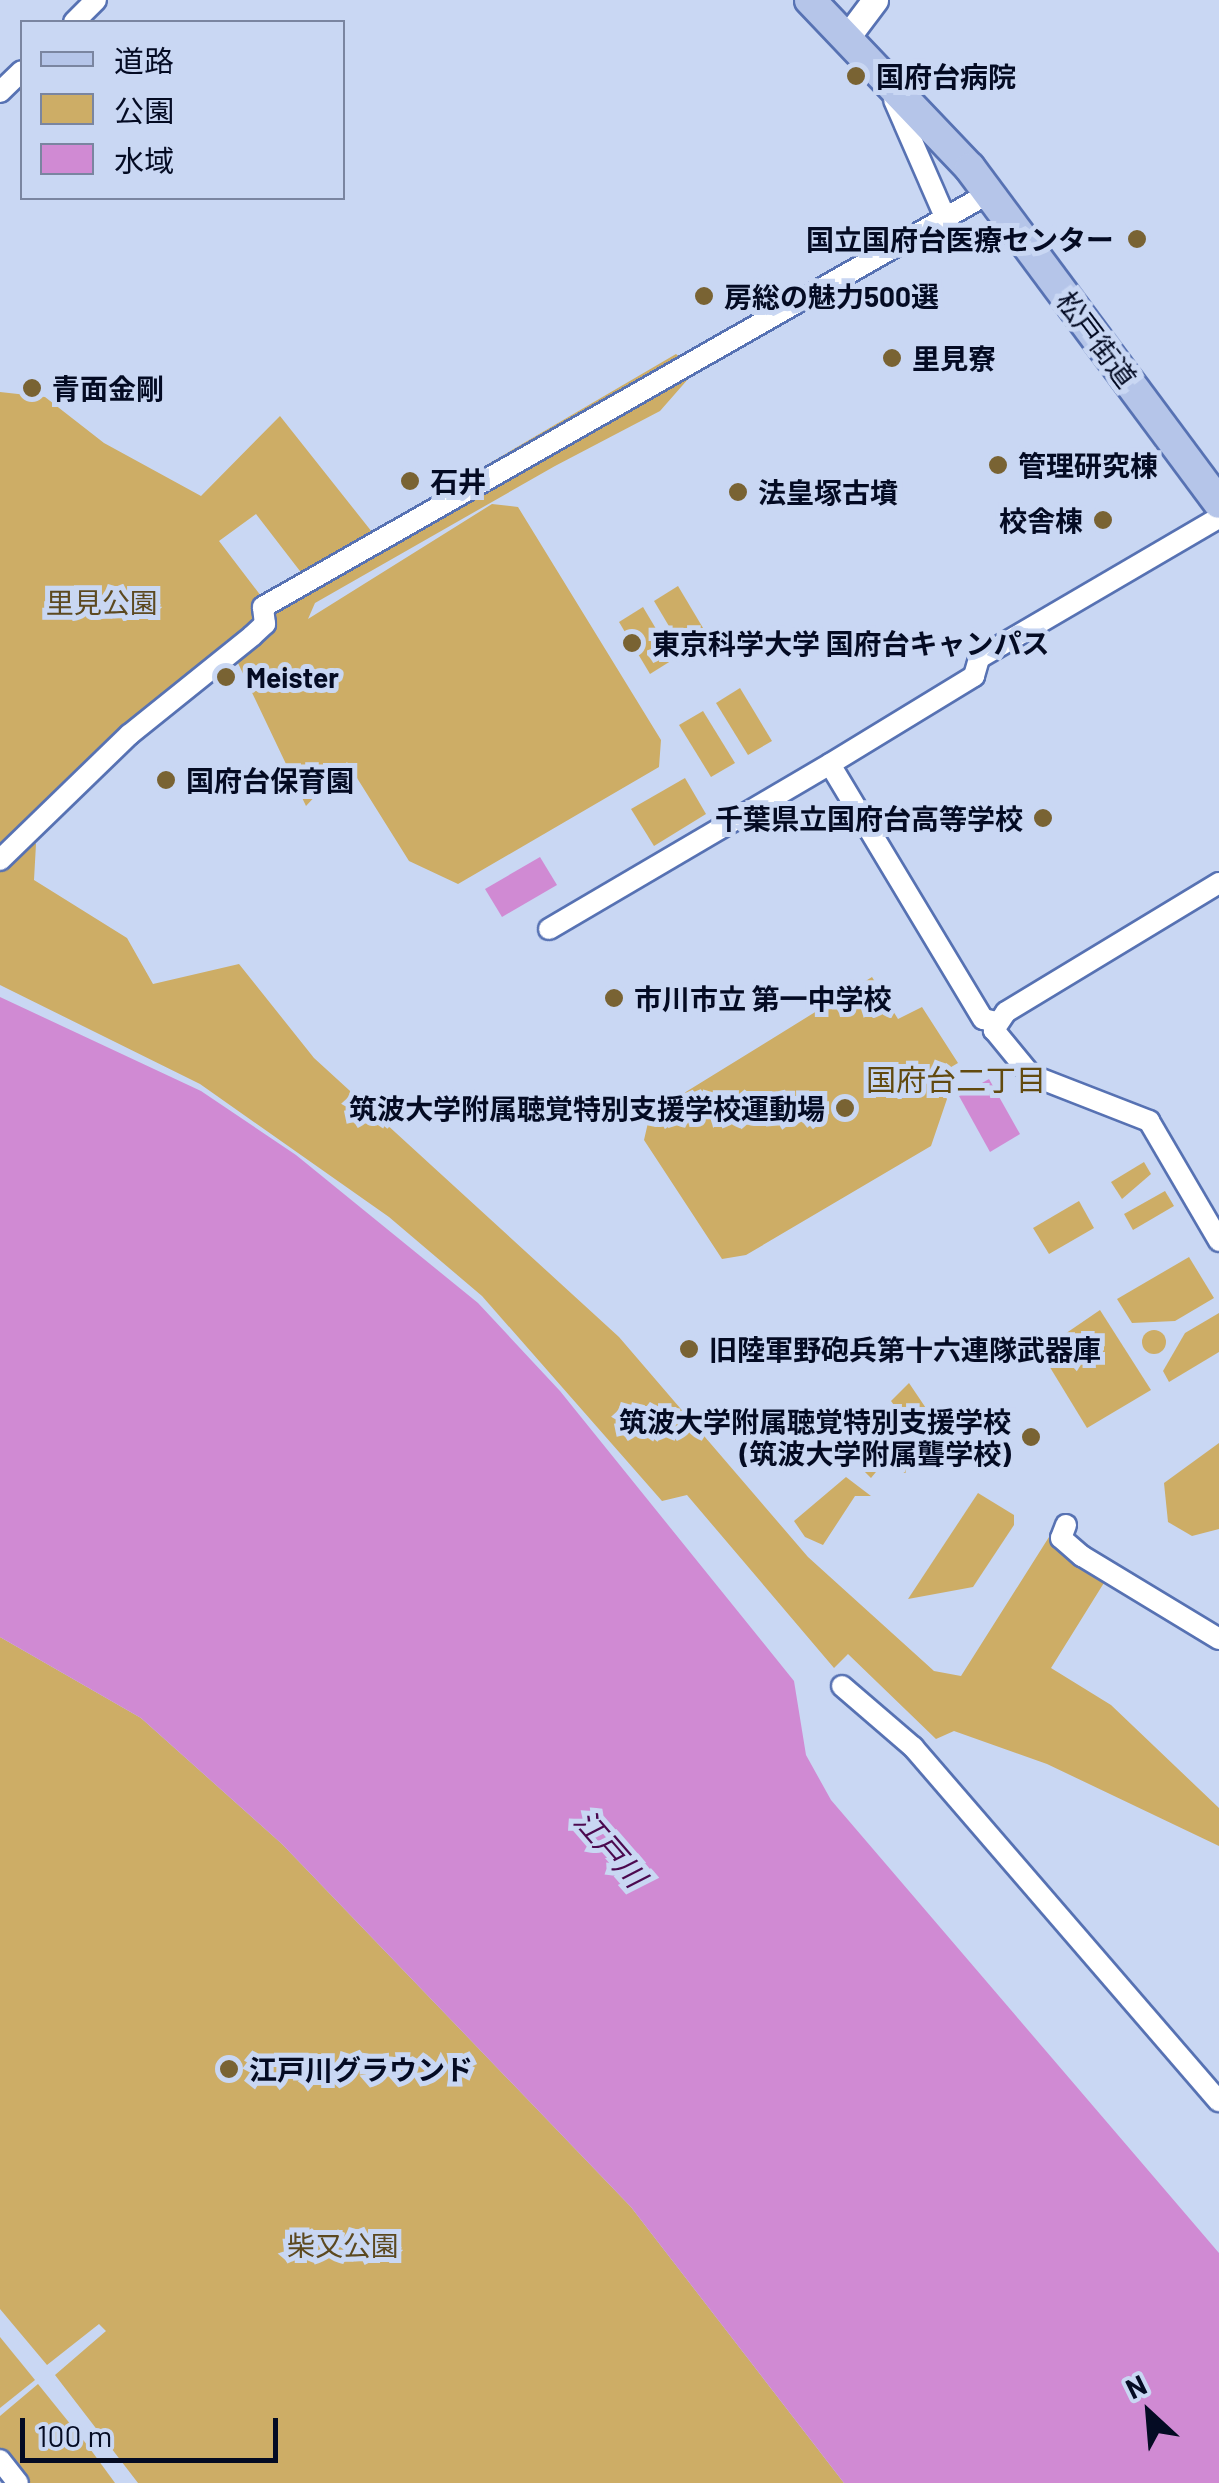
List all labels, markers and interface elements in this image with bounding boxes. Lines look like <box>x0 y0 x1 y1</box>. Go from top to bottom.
legend <box>20 20 345 200</box>
text: 道路 <box>114 42 174 78</box>
place label: 国府台病院 <box>876 59 1016 93</box>
marker: 国府台病院 <box>845 65 867 87</box>
text: 公園 <box>114 92 174 128</box>
text: 水域 <box>114 142 174 178</box>
place label: 国立国府台医療センター <box>806 222 1114 256</box>
marker: 国立国府台医療センター <box>1124 226 1150 252</box>
place label: 房総の魅力500選 <box>724 279 939 313</box>
street label: 松戸街道 <box>1050 284 1144 394</box>
marker: 房総の魅力500選 <box>693 285 715 307</box>
place label: 里見寮 <box>912 341 996 375</box>
marker: 里見寮 <box>881 347 903 369</box>
place label: 青面金剛 <box>52 371 164 405</box>
marker: 青面金剛 <box>21 377 43 399</box>
place label: 管理研究棟 <box>1018 448 1158 482</box>
marker: 管理研究棟 <box>987 454 1009 476</box>
place label: 石井 <box>430 464 486 498</box>
marker: 石井 <box>399 470 421 492</box>
place label: 法皇塚古墳 <box>758 475 898 509</box>
marker: 法皇塚古墳 <box>727 481 749 503</box>
place label: 校舎棟 <box>999 503 1083 537</box>
marker: 校舎棟 <box>1092 509 1114 531</box>
park label: 里見公園 <box>46 585 158 619</box>
place label: 東京科学大学 国府台キャンパス <box>652 626 1050 660</box>
marker: 東京科学大学 国府台キャンパス <box>621 632 643 654</box>
place label: Meister <box>246 660 339 694</box>
marker: Meister <box>215 666 237 688</box>
place label: 国府台保育園 <box>186 763 354 797</box>
marker: 国府台保育園 <box>155 769 177 791</box>
place label: 千葉県立国府台高等学校 <box>715 801 1023 835</box>
marker: 千葉県立国府台高等学校 <box>1032 807 1054 829</box>
place label: 市川市立 第一中学校 <box>634 981 892 1015</box>
marker: 市川市立 第一中学校 <box>603 987 625 1009</box>
district label: 国府台二丁目 <box>866 1061 1046 1097</box>
place label: 筑波大学附属聴覚特別支援学校運動場 <box>349 1091 825 1125</box>
marker: 筑波大学附属聴覚特別支援学校運動場 <box>834 1097 856 1119</box>
place label: 旧陸軍野砲兵第十六連隊武器庫 <box>709 1332 1101 1366</box>
marker: 旧陸軍野砲兵第十六連隊武器庫 <box>678 1338 700 1360</box>
place label: 筑波大学附属聴覚特別支援学校 (筑波大学附属聾学校) <box>619 1404 1011 1470</box>
marker: 筑波大学附属聴覚特別支援学校 (筑波大学附属聾学校) <box>1020 1426 1042 1448</box>
water label: 江戸川 <box>568 1802 654 1894</box>
place label: 江戸川グラウンド <box>249 2052 473 2086</box>
marker: 江戸川グラウンド <box>218 2058 240 2080</box>
park label: 柴又公園 <box>287 2228 399 2262</box>
north arrow <box>1099 2363 1199 2463</box>
text: N <box>1120 2367 1152 2405</box>
scale bar <box>25 2398 282 2460</box>
text: 100 m <box>37 2417 112 2453</box>

